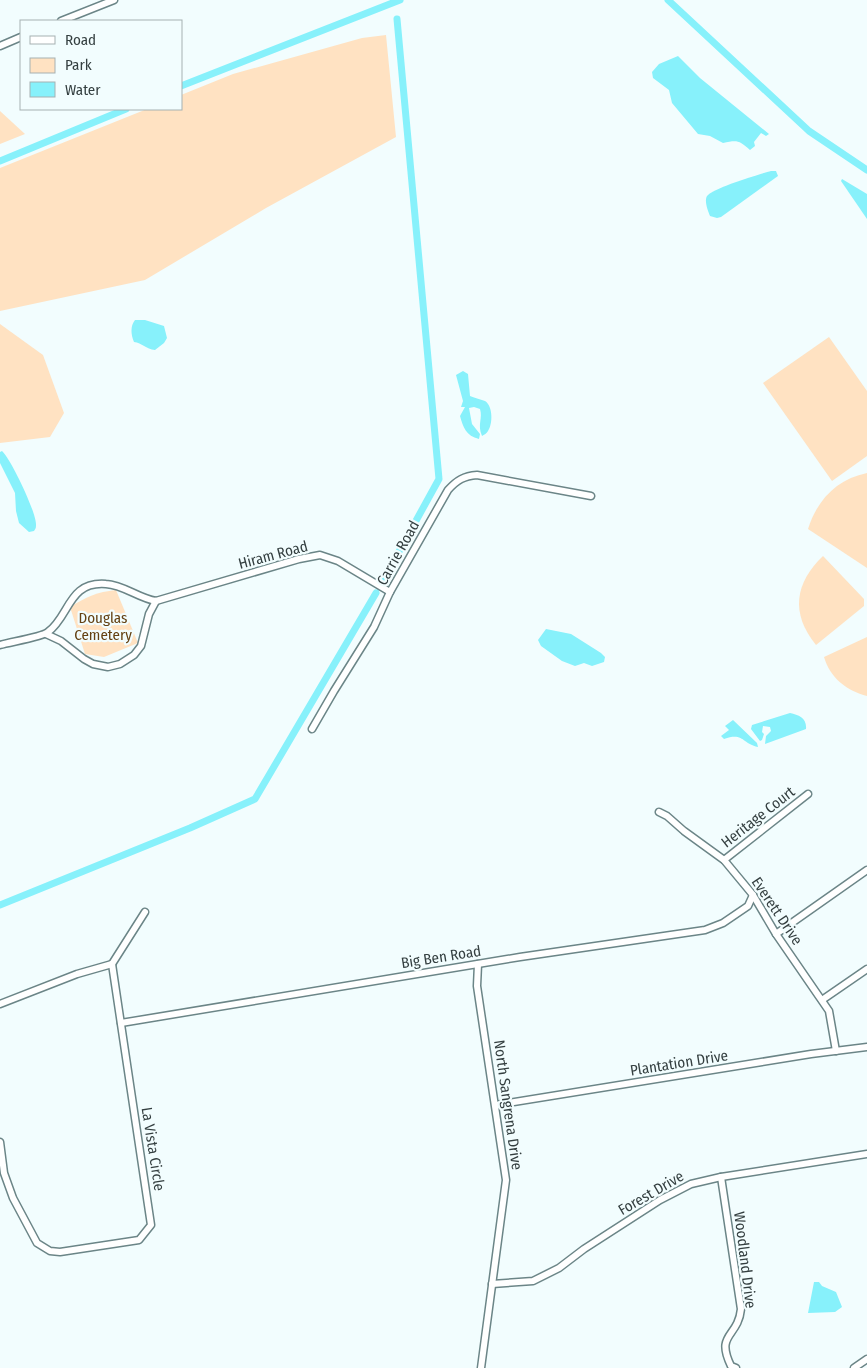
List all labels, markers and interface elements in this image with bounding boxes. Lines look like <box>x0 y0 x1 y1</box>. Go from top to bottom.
legend <box>20 20 182 110</box>
text: Road <box>65 31 96 49</box>
text: Park <box>65 56 92 74</box>
text: Water <box>65 81 101 99</box>
street label: Carrie Road <box>373 518 423 588</box>
street label: Hiram Road <box>236 537 310 573</box>
park label: Douglas Cemetery <box>74 609 132 644</box>
street label: Heritage Court <box>718 783 798 851</box>
street label: Everett Drive <box>748 874 806 948</box>
street label: Big Ben Road <box>400 942 482 972</box>
street label: North Sangrena Drive <box>490 1039 526 1171</box>
street label: Plantation Drive <box>629 1046 729 1080</box>
street label: La Vista Circle <box>137 1106 169 1192</box>
street label: Forest Drive <box>615 1167 687 1219</box>
street label: Woodland Drive <box>730 1211 760 1309</box>

